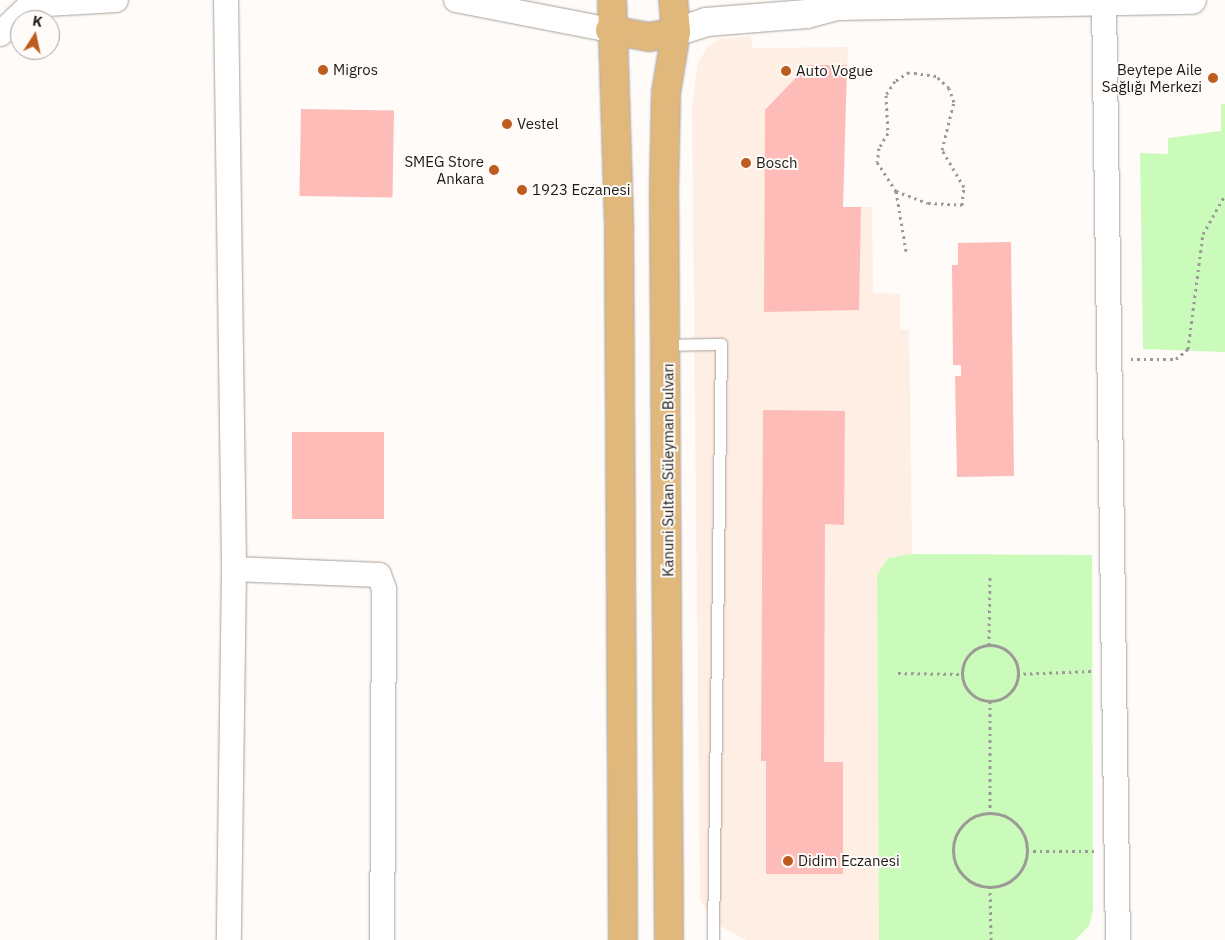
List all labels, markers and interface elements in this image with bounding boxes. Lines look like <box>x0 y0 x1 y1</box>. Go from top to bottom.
north arrow <box>10 10 60 60</box>
text: K <box>31 12 44 31</box>
place label: Beytepe Aile Sağlığı Merkezi <box>1102 60 1202 95</box>
place label: Migros <box>333 61 378 79</box>
place label: Auto Vogue <box>796 62 873 80</box>
marker: Migros <box>317 64 329 76</box>
marker: Auto Vogue <box>780 65 792 77</box>
marker: Beytepe Aile Sağlığı Merkezi <box>1206 71 1220 85</box>
place label: Vestel <box>517 115 559 133</box>
marker: Vestel <box>501 118 513 130</box>
place label: SMEG Store Ankara <box>404 152 484 187</box>
place label: Bosch <box>756 154 798 172</box>
marker: Bosch <box>740 157 752 169</box>
marker: SMEG Store Ankara <box>488 164 500 176</box>
place label: 1923 Eczanesi <box>532 181 630 199</box>
marker: 1923 Eczanesi <box>516 184 528 196</box>
street label: Kanuni Sultan Süleyman Bulvarı <box>659 363 677 577</box>
place label: Didim Eczanesi <box>798 852 900 870</box>
marker: Didim Eczanesi <box>782 855 794 867</box>

